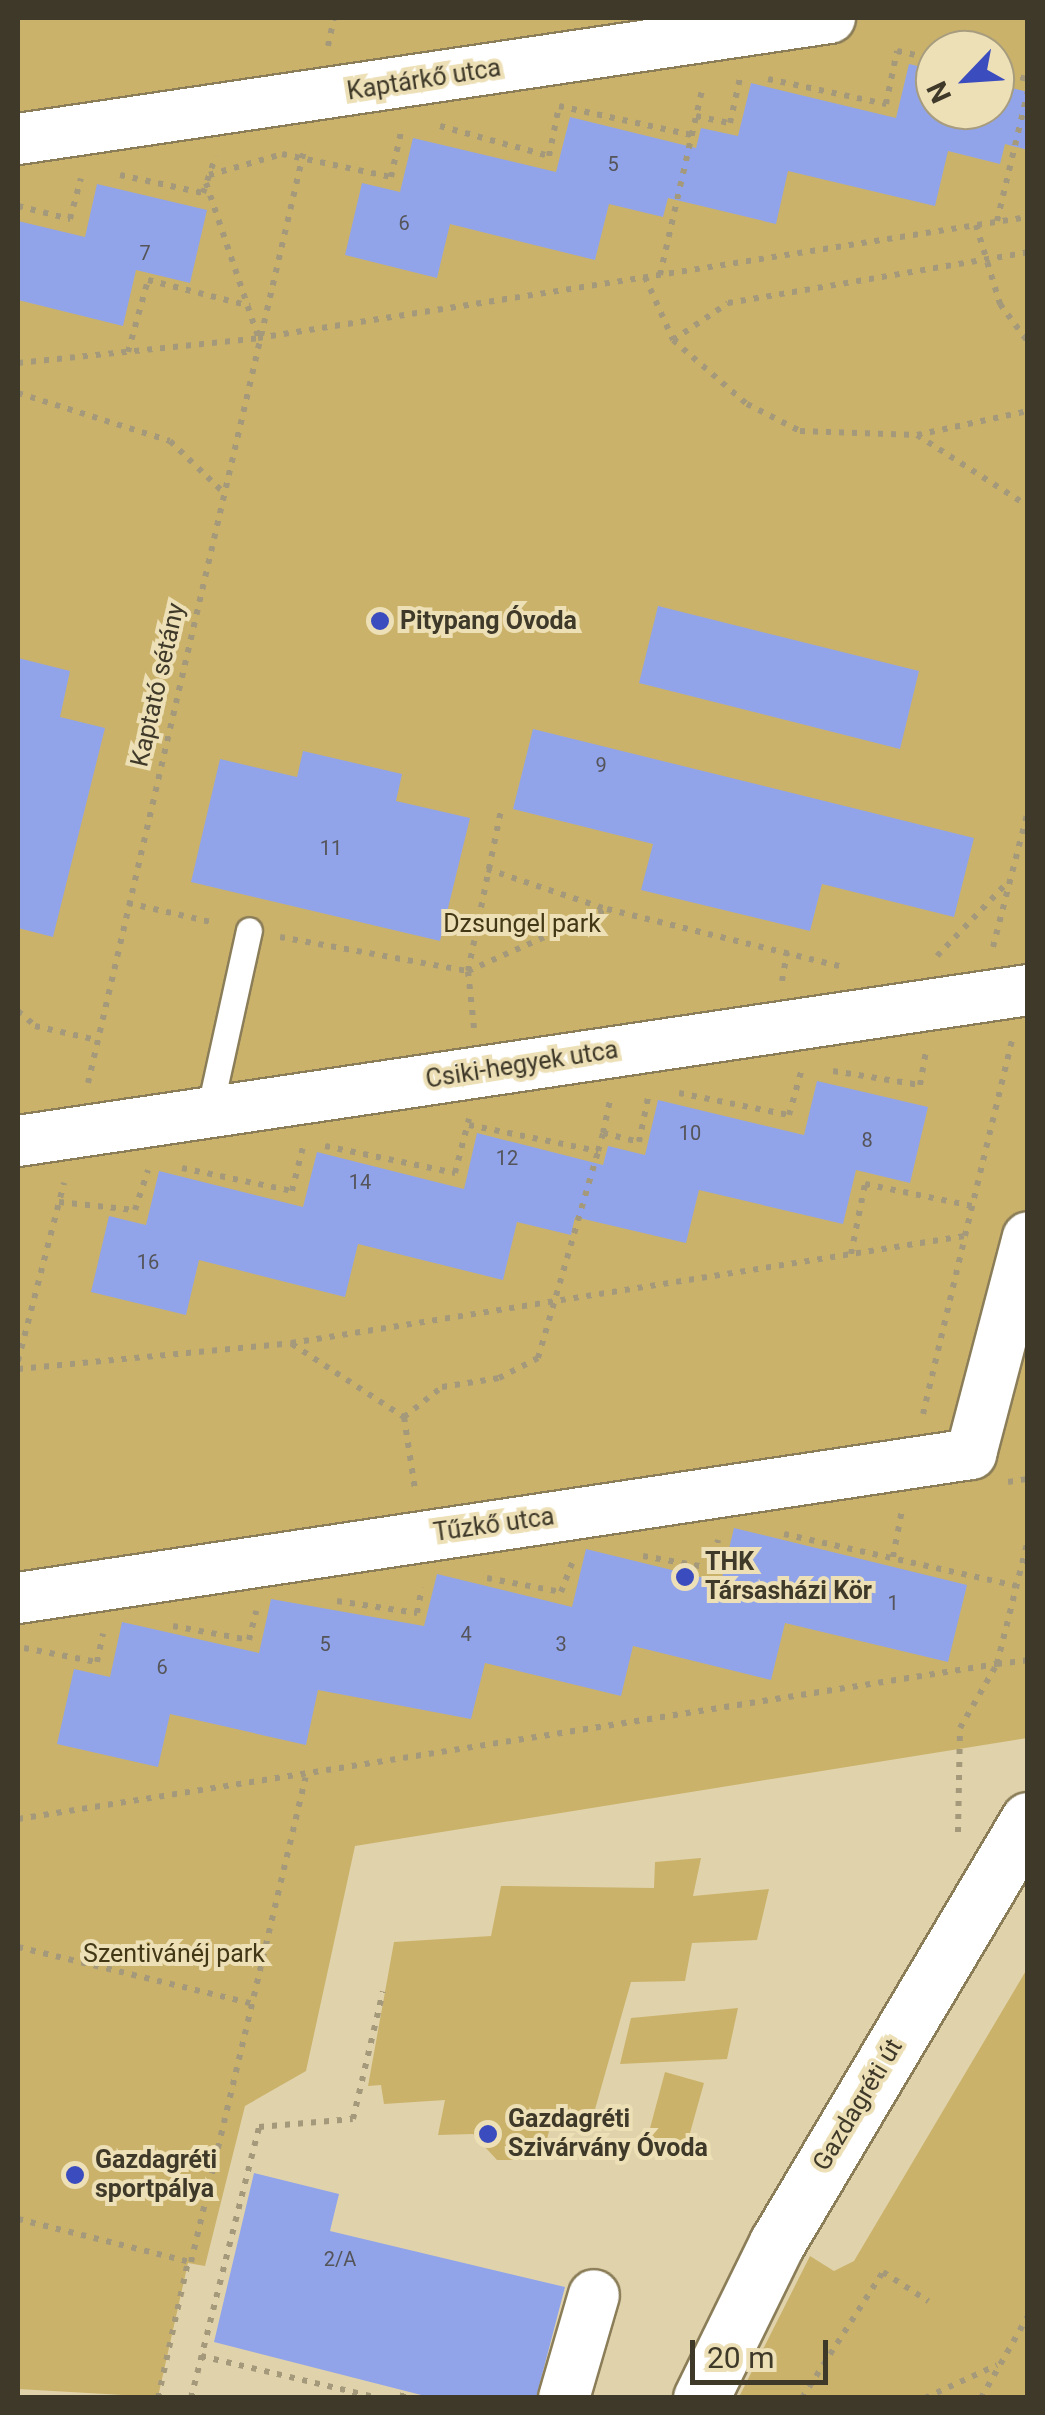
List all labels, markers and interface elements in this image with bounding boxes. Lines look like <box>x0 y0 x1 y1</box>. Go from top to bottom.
north arrow <box>915 30 1015 130</box>
street label: Kaptárkő utca <box>345 53 503 107</box>
text: N <box>920 76 958 108</box>
house number: 5 <box>607 152 619 176</box>
house number: 6 <box>398 211 410 235</box>
house number: 7 <box>139 241 151 265</box>
street label: Kaptató sétány <box>125 600 191 770</box>
place label: Pitypang Óvoda <box>400 606 577 636</box>
marker: Pitypang Óvoda <box>369 610 391 632</box>
house number: 9 <box>595 753 607 777</box>
house number: 11 <box>320 836 342 860</box>
park label: Dzsungel park <box>443 909 601 939</box>
street label: Csiki-hegyek utca <box>424 1035 620 1095</box>
house number: 10 <box>679 1121 701 1145</box>
house number: 8 <box>861 1128 873 1152</box>
house number: 12 <box>496 1146 518 1170</box>
house number: 14 <box>349 1170 371 1194</box>
house number: 16 <box>137 1250 159 1274</box>
street label: Tűzkő utca <box>432 1502 556 1548</box>
place label: THK Társasházi Kör <box>705 1548 872 1607</box>
marker: THK Társasházi Kör <box>674 1566 696 1588</box>
house number: 1 <box>887 1591 899 1615</box>
house number: 4 <box>460 1622 472 1646</box>
house number: 5 <box>319 1632 331 1656</box>
house number: 3 <box>555 1632 567 1656</box>
house number: 6 <box>156 1655 168 1679</box>
park label: Szentivánéj park <box>83 1939 265 1969</box>
street label: Gazdagréti út <box>807 2034 909 2176</box>
place label: Gazdagréti Szivárvány Óvoda <box>508 2105 708 2164</box>
marker: Gazdagréti Szivárvány Óvoda <box>477 2123 499 2145</box>
place label: Gazdagréti sportpálya <box>95 2146 217 2205</box>
marker: Gazdagréti sportpálya <box>64 2164 86 2186</box>
house number: 2/A <box>324 2247 356 2271</box>
scale bar <box>695 2320 832 2382</box>
text: 20 m <box>707 2340 774 2375</box>

